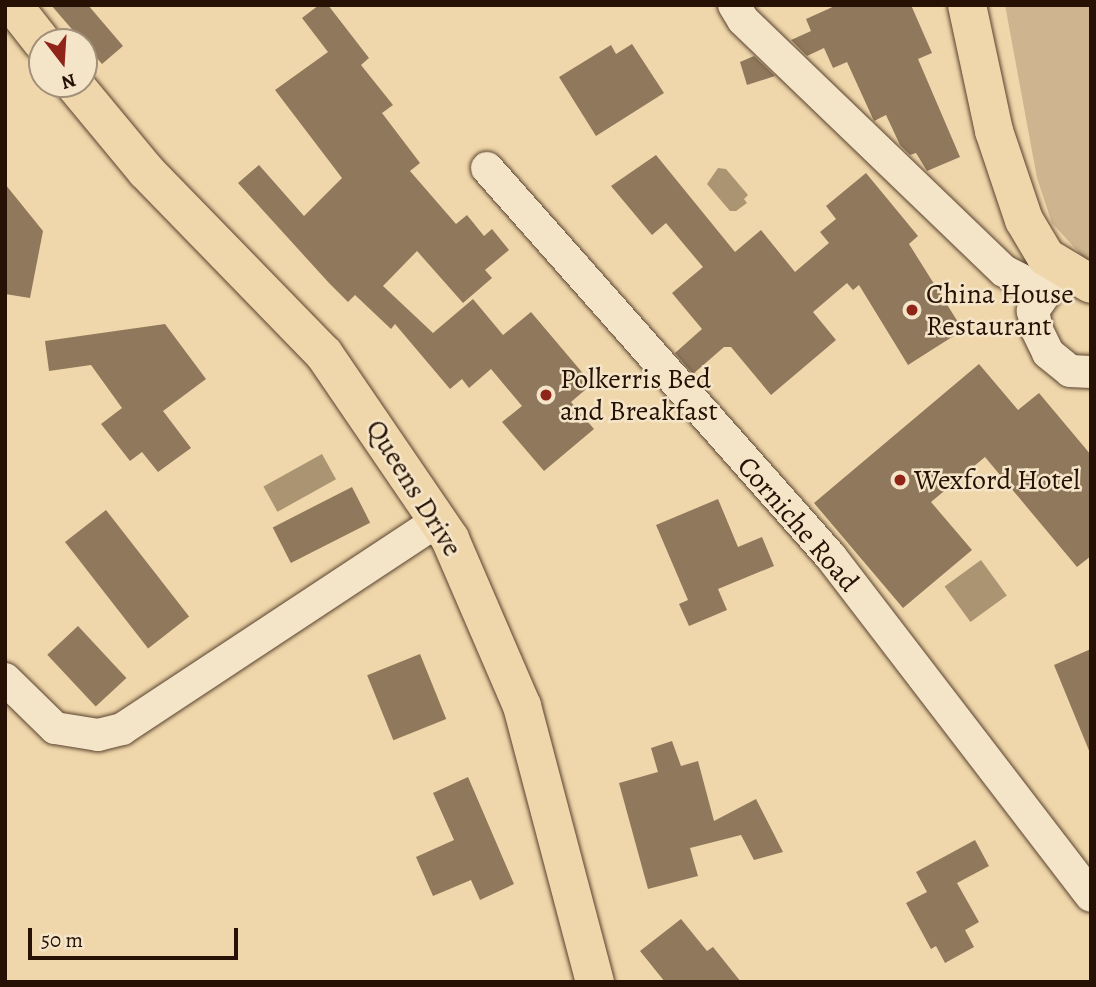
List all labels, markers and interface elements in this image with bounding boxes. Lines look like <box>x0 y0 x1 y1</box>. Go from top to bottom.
north arrow <box>28 28 98 98</box>
text: N <box>58 67 79 96</box>
place label: China House Restaurant <box>926 277 1074 343</box>
marker: China House Restaurant <box>904 302 920 318</box>
place label: Polkerris Bed and Breakfast <box>560 362 718 428</box>
marker: Polkerris Bed and Breakfast <box>538 387 554 403</box>
street label: Queens Drive <box>359 413 469 563</box>
street label: Corniche Road <box>730 450 866 598</box>
place label: Wexford Hotel <box>914 463 1080 497</box>
marker: Wexford Hotel <box>892 472 908 488</box>
scale bar <box>32 914 242 958</box>
text: 50 m <box>41 926 83 954</box>

